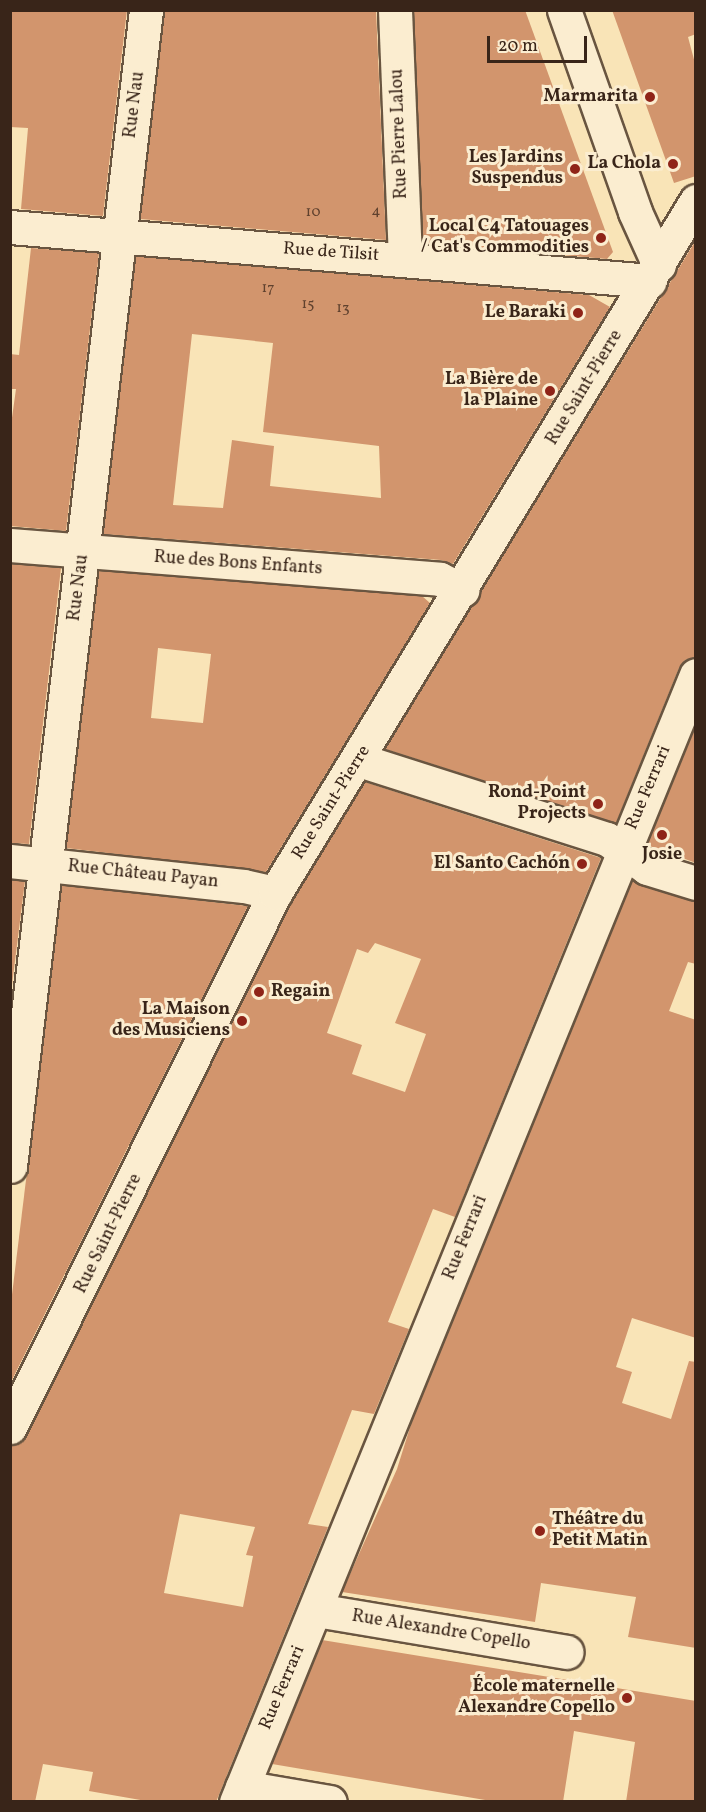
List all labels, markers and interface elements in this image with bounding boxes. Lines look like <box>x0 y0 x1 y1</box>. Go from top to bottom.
scale bar <box>490 24 590 62</box>
text: 20 m <box>498 34 538 59</box>
street label: Rue Pierre Lalou <box>387 68 413 200</box>
street label: Rue Nau <box>120 70 150 140</box>
place label: Marmarita <box>544 86 638 108</box>
marker: Marmarita <box>643 90 657 104</box>
place label: Les Jardins Suspendus <box>469 148 563 190</box>
place label: La Chola <box>588 153 661 175</box>
marker: La Chola <box>666 157 680 171</box>
marker: Les Jardins Suspendus <box>568 162 582 176</box>
house number: 4 <box>372 203 380 221</box>
house number: 10 <box>306 204 320 222</box>
place label: Local C4 Tatouages / Cat's Commodities <box>421 217 589 260</box>
marker: Local C4 Tatouages / Cat's Commodities <box>594 231 608 245</box>
street label: Rue de Tilsit <box>282 239 380 267</box>
house number: 17 <box>261 280 275 298</box>
house number: 15 <box>301 296 315 314</box>
house number: 13 <box>336 300 350 318</box>
place label: Le Baraki <box>485 302 566 324</box>
marker: Le Baraki <box>571 306 585 320</box>
street label: Rue Saint-Pierre <box>542 326 628 450</box>
place label: La Bière de la Plaine <box>445 370 538 412</box>
marker: La Bière de la Plaine <box>543 384 557 398</box>
street label: Rue des Bons Enfants <box>153 547 323 581</box>
street label: Rue Nau <box>64 553 94 623</box>
street label: Rue Saint-Pierre <box>288 742 376 864</box>
street label: Rue Ferrari <box>622 743 676 833</box>
place label: Rond-Point Projects <box>488 783 586 826</box>
marker: Rond-Point Projects <box>591 797 605 811</box>
marker: Josie <box>655 828 669 842</box>
place label: Josie <box>642 844 682 866</box>
place label: El Santo Cachón <box>434 853 570 875</box>
street label: Rue Château Payan <box>67 856 219 894</box>
marker: El Santo Cachón <box>575 857 589 871</box>
place label: Regain <box>271 981 330 1003</box>
marker: Regain <box>252 985 266 999</box>
place label: La Maison des Musiciens <box>112 1000 230 1042</box>
marker: La Maison des Musiciens <box>235 1014 249 1028</box>
street label: Rue Saint-Pierre <box>71 1171 147 1297</box>
street label: Rue Ferrari <box>439 1193 493 1283</box>
place label: Théâtre du Petit Matin <box>552 1510 648 1552</box>
marker: Théâtre du Petit Matin <box>533 1524 547 1538</box>
street label: Rue Alexandre Copello <box>350 1606 532 1656</box>
street label: Rue Ferrari <box>256 1643 310 1733</box>
place label: École maternelle Alexandre Copello <box>458 1677 615 1720</box>
marker: École maternelle Alexandre Copello <box>620 1691 634 1705</box>

